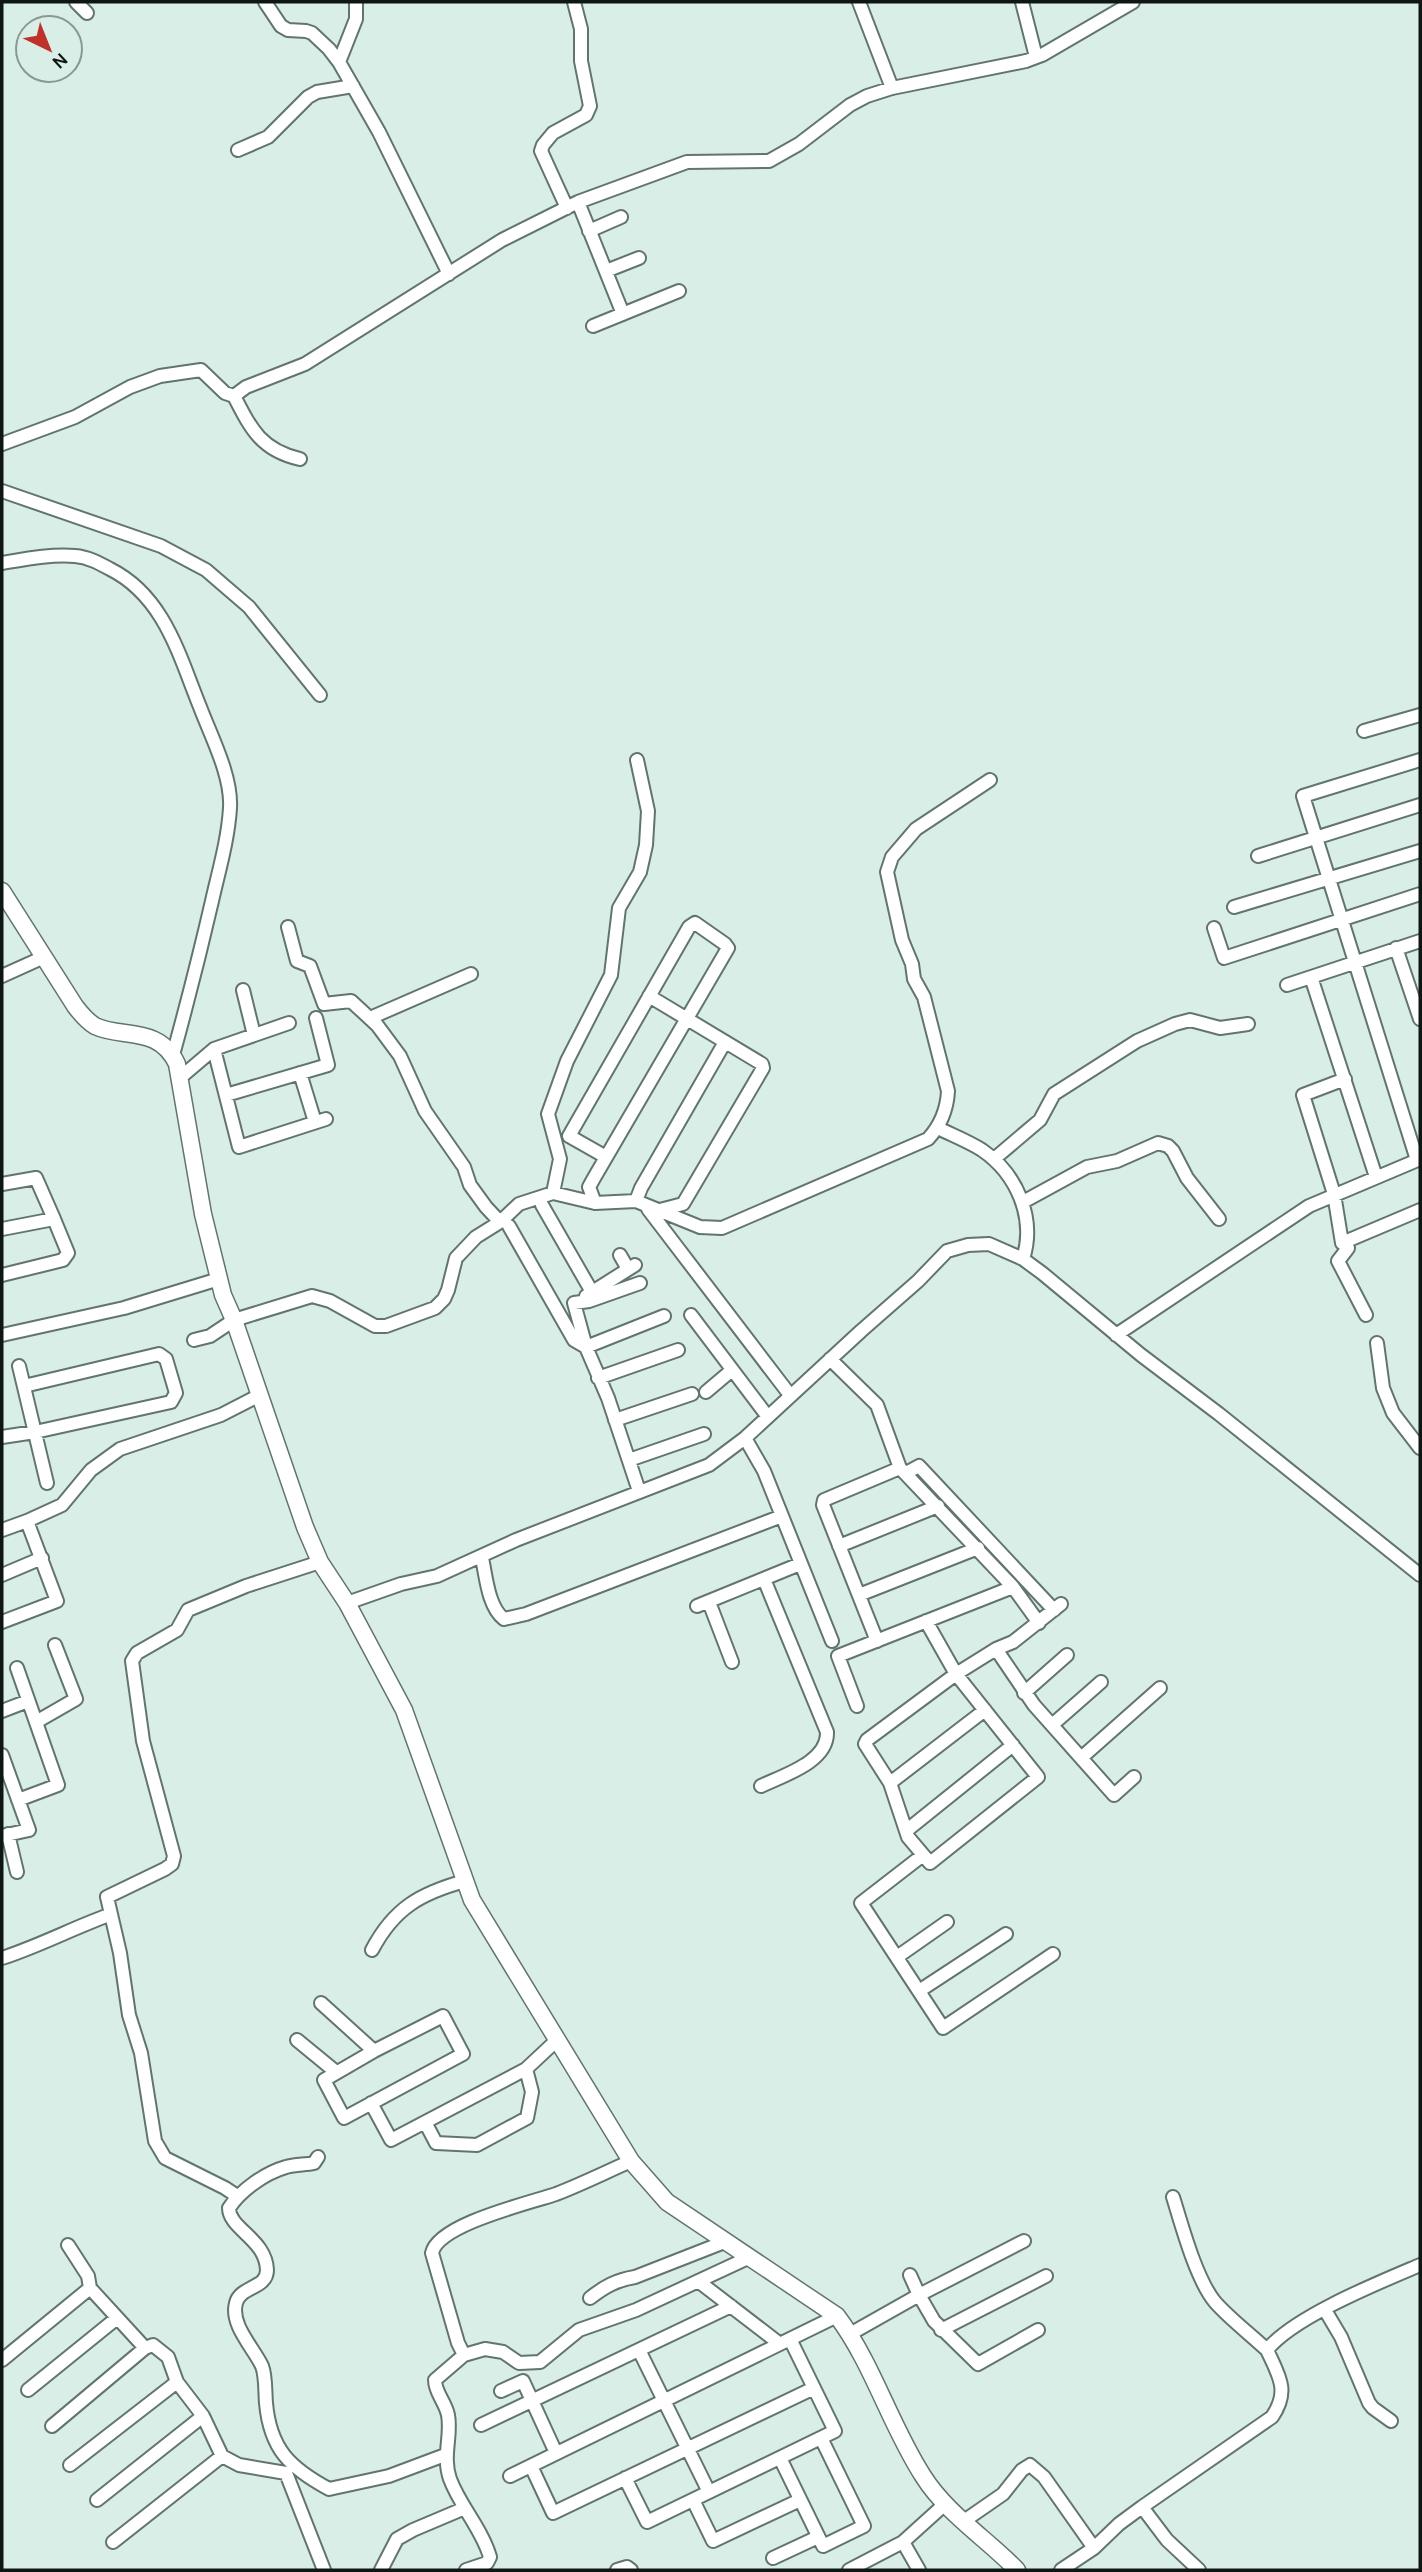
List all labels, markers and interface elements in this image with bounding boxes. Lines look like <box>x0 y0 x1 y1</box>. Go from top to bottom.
north arrow <box>14 14 84 84</box>
text: N <box>47 48 72 73</box>

